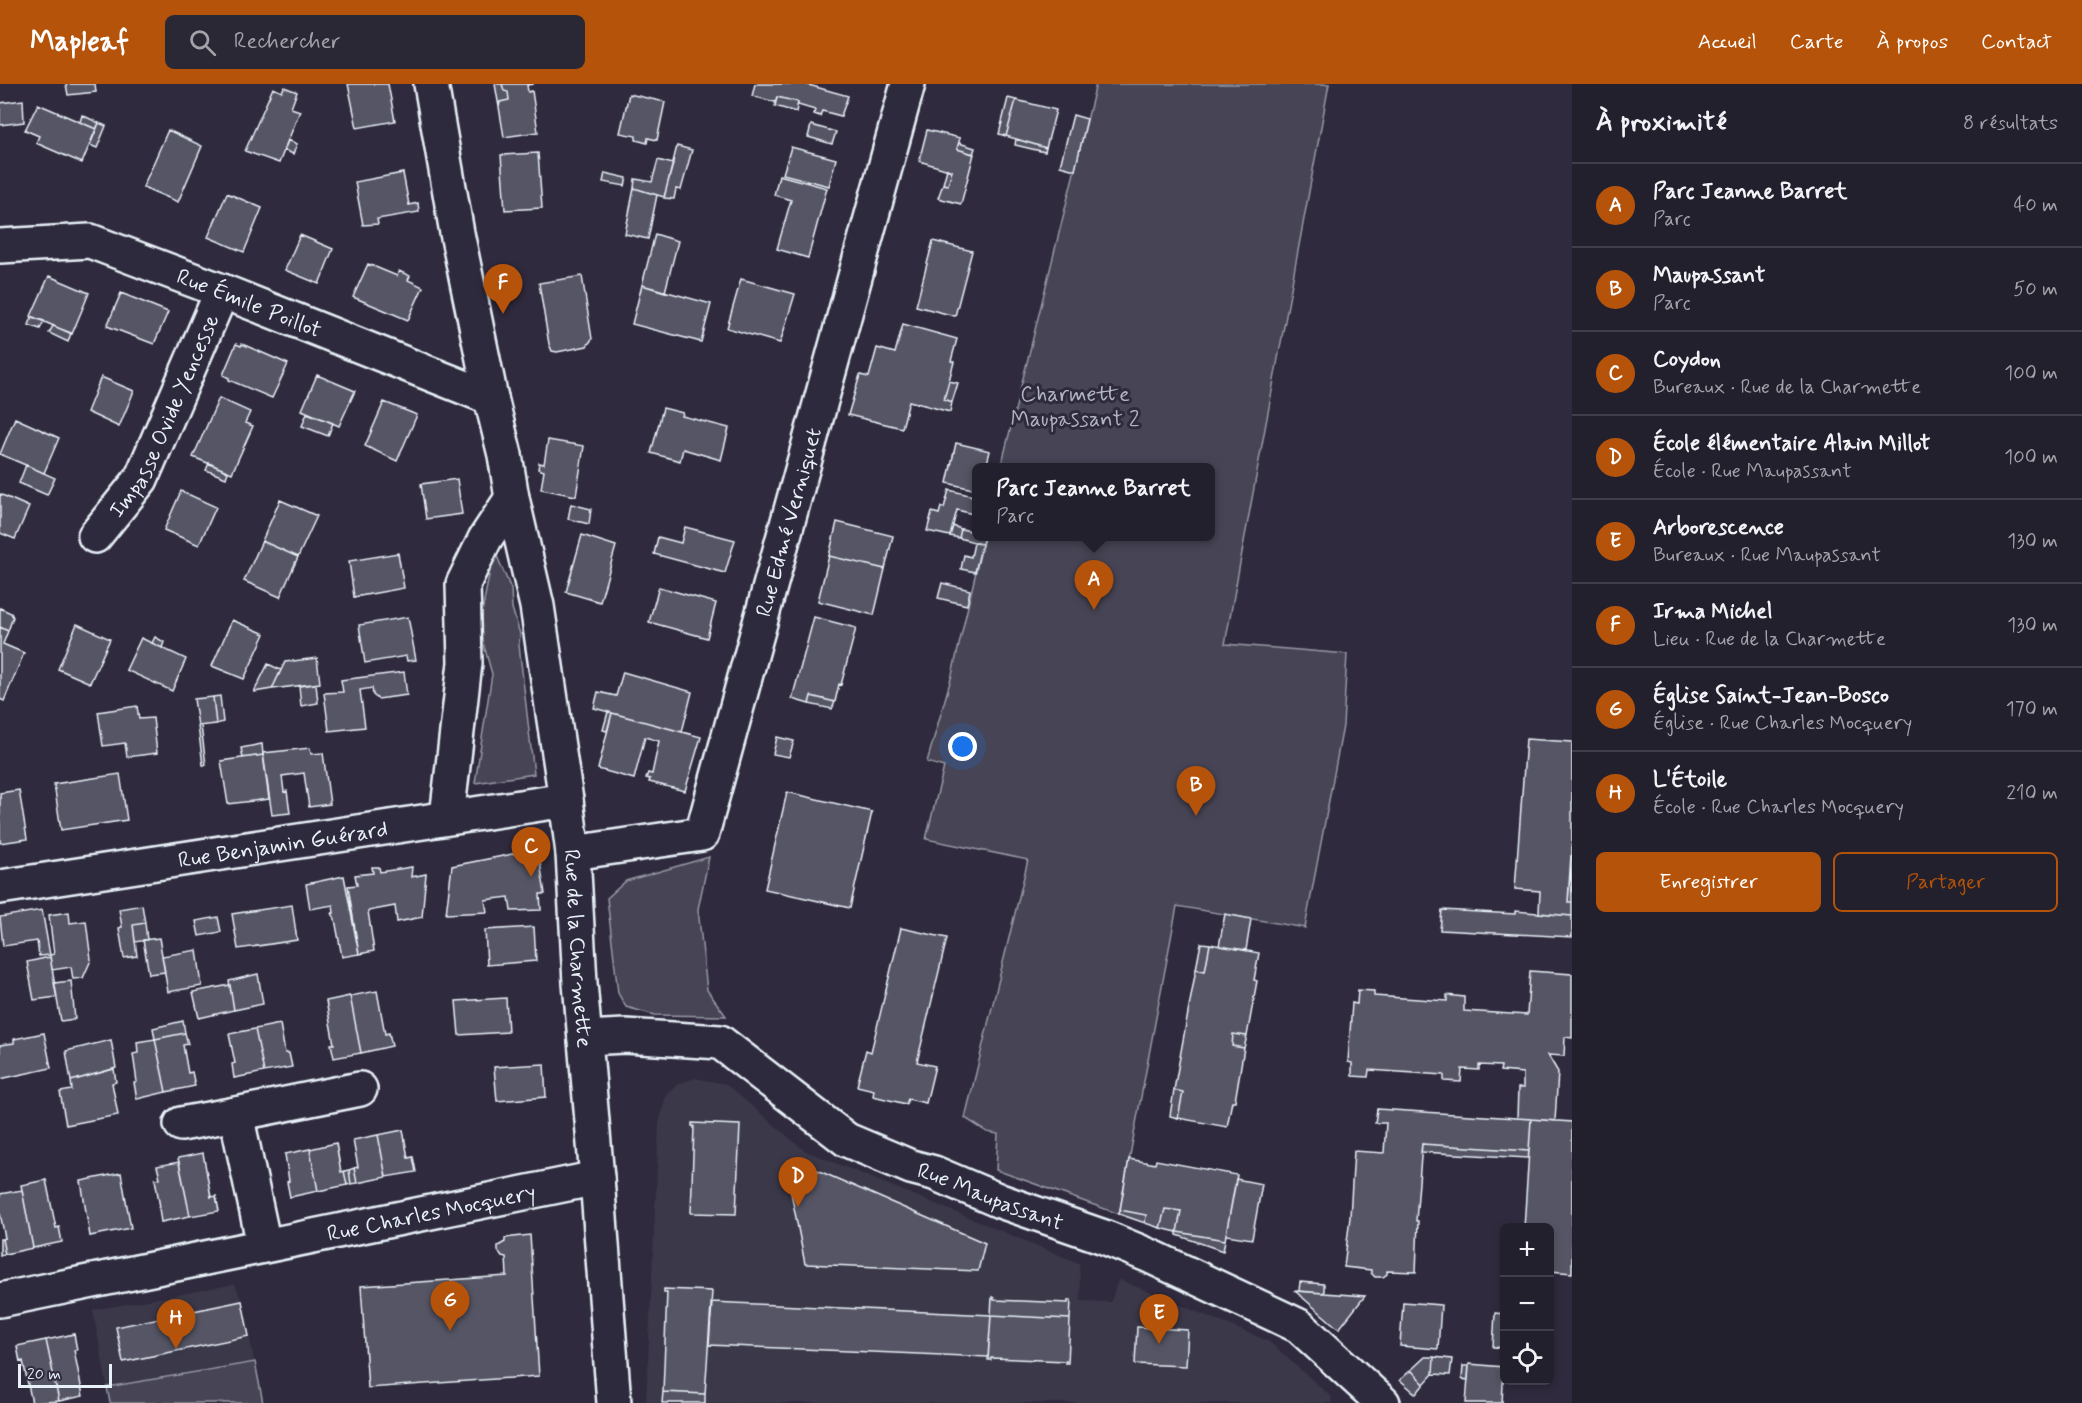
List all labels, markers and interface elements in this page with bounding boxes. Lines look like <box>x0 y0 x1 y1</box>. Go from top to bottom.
search box <box>165 15 585 69</box>
text: Mapleaf <box>30 24 129 61</box>
icon: search <box>186 26 219 59</box>
text: Rechercher <box>234 28 341 56</box>
text: Accueil <box>1698 28 1757 56</box>
text: Carte <box>1790 28 1844 56</box>
text: À propos <box>1877 28 1948 56</box>
text: Contact <box>1981 28 2052 56</box>
text: À proximité <box>1596 106 1727 140</box>
text: 8 résultats <box>1963 110 2058 137</box>
text: Parc Jeanne Barret <box>1653 178 1847 206</box>
text: A <box>1609 192 1622 219</box>
text: 40 m <box>2014 192 2058 219</box>
text: Parc <box>1653 206 1691 233</box>
text: Maupassant <box>1653 262 1765 290</box>
street label: Rue Émile Poillot <box>172 263 325 345</box>
pin: F <box>484 264 522 314</box>
text: B <box>1609 276 1622 303</box>
text: 50 m <box>2013 276 2058 303</box>
text: Parc <box>1653 290 1691 317</box>
street label: Impasse Ovide Yencesse <box>103 310 226 524</box>
text: Coydon <box>1653 346 1721 374</box>
text: C <box>1608 360 1623 387</box>
text: 100 m <box>2004 360 2058 387</box>
text: Bureaux · Rue de la Charmette <box>1653 374 1921 401</box>
park label: Charmette Maupassant 2 <box>1010 381 1140 434</box>
street label: Rue Edmé Verniquet <box>750 425 829 620</box>
text: École élémentaire Alain Millot <box>1653 430 1930 458</box>
text: D <box>1609 444 1622 471</box>
text: 100 m <box>2004 444 2058 471</box>
text: École · Rue Maupassant <box>1653 458 1852 485</box>
popup <box>972 463 1215 541</box>
text: Parc Jeanne Barret <box>996 475 1191 503</box>
text: Parc <box>996 503 1034 530</box>
text: Arborescence <box>1653 514 1784 542</box>
text: E <box>1610 528 1621 555</box>
text: 130 m <box>2007 528 2058 555</box>
text: Bureaux · Rue Maupassant <box>1653 542 1881 569</box>
pin: A <box>1074 560 1114 610</box>
text: Irma Michel <box>1653 598 1772 626</box>
text: F <box>1610 612 1621 639</box>
text: 130 m <box>2007 612 2058 639</box>
text: Lieu · Rue de la Charmette <box>1653 626 1886 653</box>
text: Église Saint-Jean-Bosco <box>1653 682 1889 710</box>
text: G <box>1609 696 1622 723</box>
text: 170 m <box>2006 696 2058 723</box>
text: Église · Rue Charles Mocquery <box>1653 710 1912 737</box>
your location <box>948 732 977 761</box>
pin: B <box>1176 766 1216 816</box>
text: L'Étoile <box>1653 766 1727 794</box>
text: H <box>1609 780 1622 807</box>
text: 210 m <box>2006 780 2058 807</box>
text: École · Rue Charles Mocquery <box>1653 794 1904 821</box>
street label: Rue Benjamin Guérard <box>176 816 390 875</box>
pin: C <box>512 828 550 877</box>
street label: Rue de la Charmette <box>557 849 598 1049</box>
button: Enregistrer <box>1596 852 1821 912</box>
button: Partager <box>1833 852 2058 912</box>
street label: Rue Maupassant <box>914 1157 1067 1238</box>
pin: D <box>778 1158 818 1207</box>
street label: Rue Charles Mocquery <box>325 1179 538 1249</box>
map controls <box>1500 1223 1554 1385</box>
button: + <box>1500 1223 1554 1277</box>
button: − <box>1500 1277 1554 1331</box>
pin: G <box>430 1282 470 1331</box>
pin: E <box>1140 1294 1178 1344</box>
pin: H <box>156 1300 195 1349</box>
button: locate <box>1500 1331 1554 1385</box>
scale bar <box>18 1361 112 1388</box>
text: 20 m <box>27 1364 61 1385</box>

